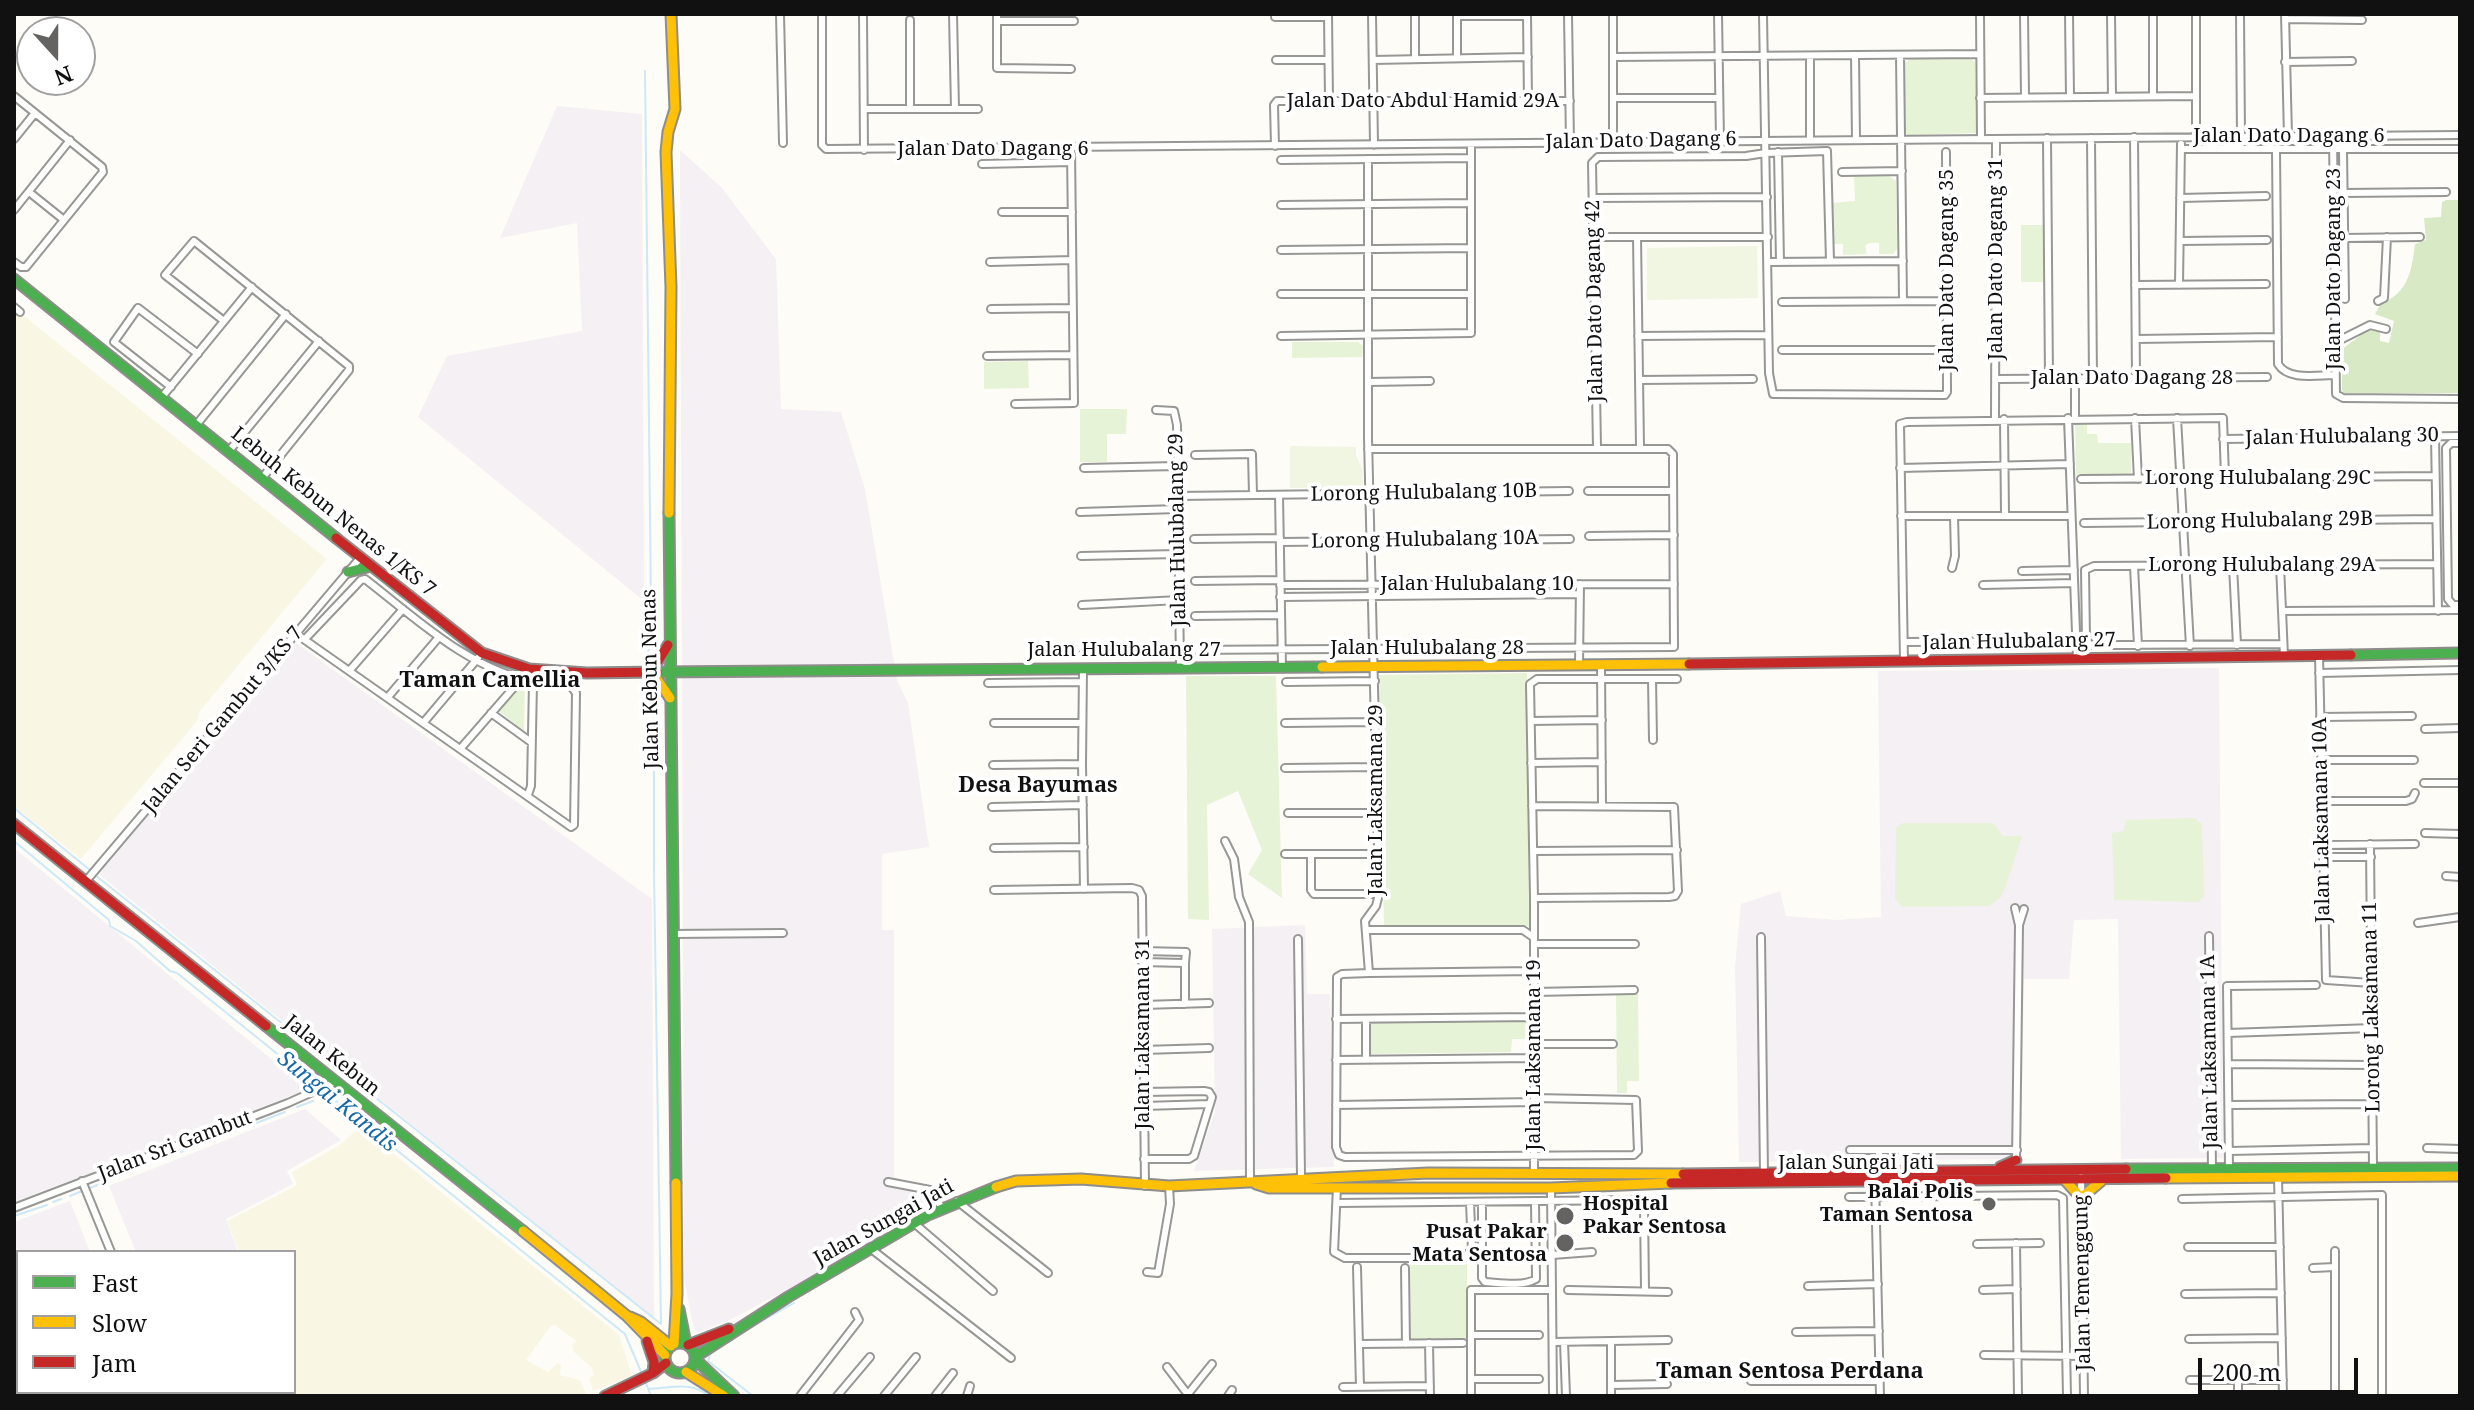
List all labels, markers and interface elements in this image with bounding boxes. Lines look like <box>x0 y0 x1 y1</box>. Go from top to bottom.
north arrow <box>16 16 96 96</box>
text: N <box>50 59 77 94</box>
street label: Jalan Dato Abdul Hamid 29A <box>1287 89 1559 113</box>
street label: Jalan Dato Dagang 6 <box>2193 124 2385 148</box>
street label: Jalan Dato Dagang 6 <box>1545 127 1737 155</box>
street label: Jalan Dato Dagang 6 <box>897 137 1089 161</box>
street label: Jalan Dato Dagang 31 <box>1984 158 2008 360</box>
street label: Jalan Dato Dagang 23 <box>2322 168 2346 370</box>
street label: Jalan Dato Dagang 35 <box>1935 169 1959 371</box>
street label: Jalan Dato Dagang 42 <box>1581 200 1609 402</box>
street label: Jalan Dato Dagang 28 <box>2031 366 2233 390</box>
street label: Lebuh Kebun Nenas 1/KS 7 <box>226 422 440 602</box>
street label: Jalan Hulubalang 30 <box>2245 423 2439 451</box>
street label: Jalan Hulubalang 29 <box>1164 433 1192 627</box>
street label: Lorong Hulubalang 29C <box>2145 466 2371 490</box>
street label: Lorong Hulubalang 10B <box>1311 479 1537 507</box>
street label: Lorong Hulubalang 29B <box>2147 507 2373 535</box>
street label: Lorong Hulubalang 10A <box>1311 526 1539 554</box>
street label: Lorong Hulubalang 29A <box>2148 553 2376 577</box>
street label: Jalan Hulubalang 10 <box>1380 572 1574 596</box>
street label: Jalan Kebun Nenas <box>637 589 665 769</box>
street label: Jalan Seri Gambut 3/KS 7 <box>138 622 308 818</box>
street label: Jalan Hulubalang 27 <box>1922 628 2116 656</box>
street label: Jalan Hulubalang 28 <box>1330 636 1524 660</box>
street label: Jalan Hulubalang 27 <box>1027 638 1221 662</box>
district label: Taman Camellia <box>400 668 580 694</box>
street label: Jalan Laksamana 29 <box>1364 704 1388 896</box>
street label: Jalan Laksamana 10A <box>2308 717 2336 923</box>
district label: Desa Bayumas <box>958 773 1118 799</box>
street label: Lorong Laksamana 11 <box>2358 901 2386 1113</box>
street label: Jalan Laksamana 31 <box>1131 938 1155 1130</box>
street label: Jalan Laksamana 1A <box>2196 955 2224 1149</box>
street label: Jalan Laksamana 19 <box>1522 959 1546 1151</box>
street label: Jalan Kebun <box>279 1010 385 1102</box>
water label: Sungai Kandis <box>272 1046 402 1158</box>
street label: Jalan Sri Gambut <box>95 1106 255 1186</box>
street label: Jalan Sungai Jati <box>1778 1151 1934 1175</box>
street label: Jalan Sungai Jati <box>810 1175 958 1271</box>
place label: Balai Polis Taman Sentosa <box>1820 1180 1973 1227</box>
place label: Hospital Pakar Sentosa <box>1583 1192 1727 1239</box>
marker: Balai Polis Taman Sentosa <box>1980 1195 1998 1213</box>
street label: Jalan Temenggung <box>2069 1195 2097 1371</box>
marker: Hospital Pakar Sentosa <box>1554 1205 1576 1227</box>
place label: Pusat Pakar Mata Sentosa <box>1412 1220 1547 1267</box>
marker: Pusat Pakar Mata Sentosa <box>1554 1232 1576 1254</box>
legend <box>16 1250 296 1394</box>
text: Fast <box>92 1266 138 1299</box>
text: Slow <box>92 1306 147 1339</box>
scale bar <box>2202 1342 2362 1392</box>
text: Jam <box>92 1346 137 1379</box>
text: 200 m <box>2212 1355 2281 1388</box>
district label: Taman Sentosa Perdana <box>1656 1359 1924 1385</box>

